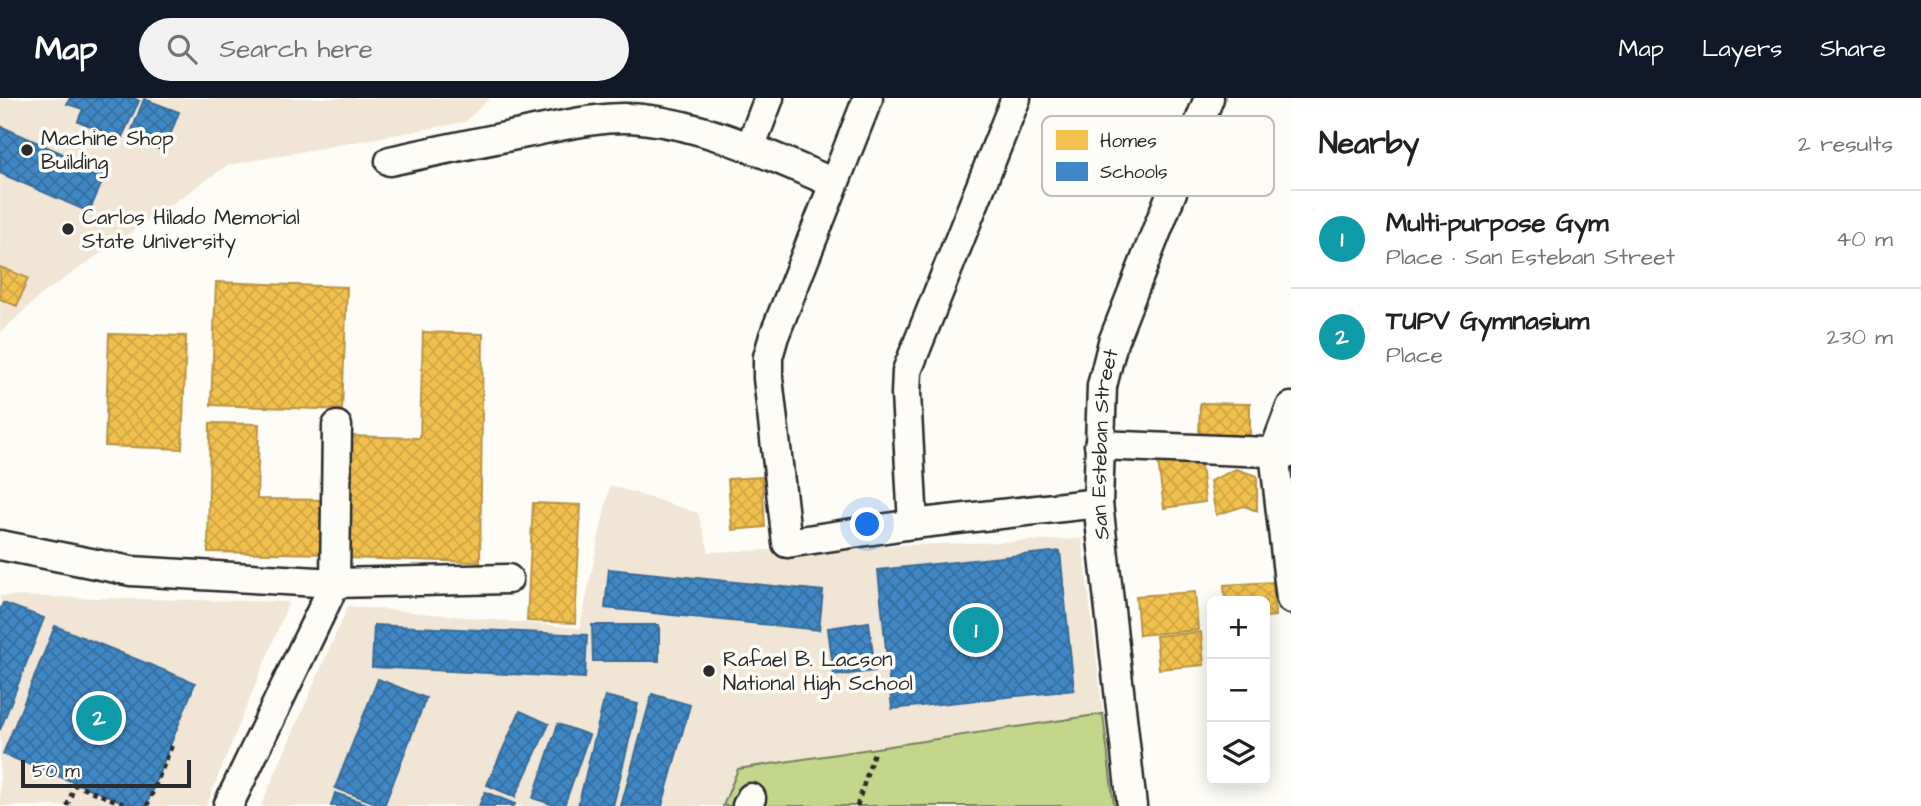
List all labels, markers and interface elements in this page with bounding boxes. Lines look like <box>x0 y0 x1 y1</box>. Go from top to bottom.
search box <box>139 18 629 81</box>
text: Map <box>35 26 97 72</box>
icon: search <box>163 30 201 68</box>
text: Search here <box>219 31 373 67</box>
text: Map <box>1619 32 1664 66</box>
text: Layers <box>1702 32 1782 66</box>
text: Share <box>1820 32 1886 66</box>
legend <box>1042 116 1274 196</box>
text: Nearby <box>1319 123 1419 165</box>
place label: Machine Shop Building <box>41 124 174 179</box>
text: Homes <box>1100 128 1157 155</box>
text: 2 results <box>1798 128 1893 160</box>
marker: Machine Shop Building <box>19 142 35 158</box>
text: Schools <box>1100 159 1168 186</box>
place label: Carlos Hilado Memorial State University <box>82 203 300 258</box>
text: Multi-purpose Gym <box>1386 205 1608 241</box>
marker: Carlos Hilado Memorial State University <box>60 221 76 237</box>
text: 1 <box>1341 223 1343 255</box>
text: 40 m <box>1836 223 1893 255</box>
text: Place · San Esteban Street <box>1386 241 1675 273</box>
text: TUPV Gymnasium <box>1386 303 1589 339</box>
text: 2 <box>1335 321 1349 353</box>
text: 230 m <box>1827 321 1893 353</box>
text: Place <box>1386 339 1443 371</box>
street label: San Esteban Street <box>1084 345 1126 541</box>
your location <box>850 507 884 541</box>
map controls <box>1207 596 1270 785</box>
button: + <box>1207 596 1270 659</box>
pin: 1 <box>953 604 999 656</box>
place label: Rafael B. Lacson National High School <box>723 645 913 700</box>
button: − <box>1207 659 1270 722</box>
marker: Rafael B. Lacson National High School <box>701 663 717 679</box>
pin: 2 <box>76 692 122 744</box>
button: layers <box>1207 722 1270 785</box>
scale bar <box>21 757 191 789</box>
text: 50 m <box>32 758 80 785</box>

